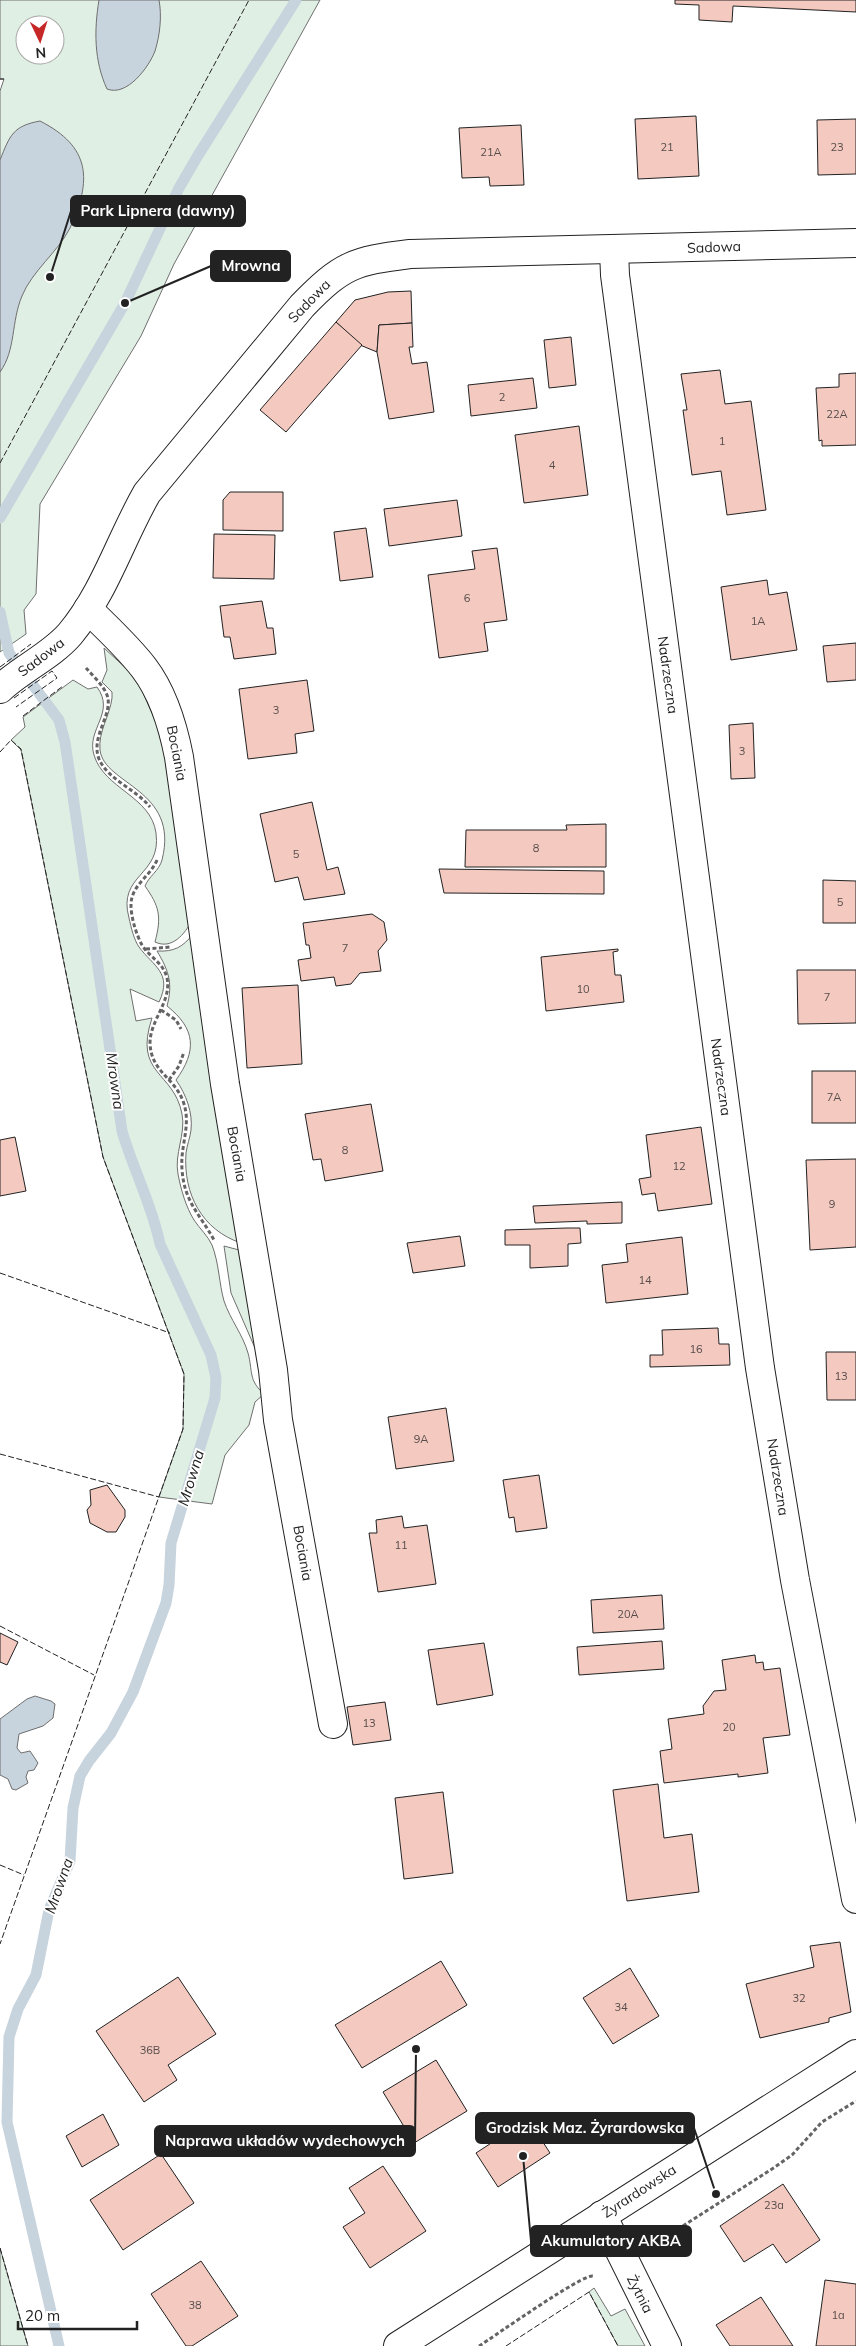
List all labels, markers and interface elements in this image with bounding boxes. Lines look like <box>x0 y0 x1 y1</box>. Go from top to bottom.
north arrow <box>15 15 65 65</box>
text: N <box>35 44 47 62</box>
house number: 21 <box>660 140 674 154</box>
house number: 23 <box>830 140 844 154</box>
house number: 21A <box>480 145 502 159</box>
callout: Park Lipnera (dawny) <box>71 196 245 226</box>
text: Park Lipnera (dawny) <box>81 201 235 220</box>
street label: Sadowa <box>687 237 741 257</box>
callout: Mrowna <box>211 251 290 281</box>
text: Mrowna <box>221 256 281 275</box>
street label: Sadowa <box>284 275 334 327</box>
house number: 2 <box>499 390 506 404</box>
house number: 22A <box>826 407 848 421</box>
house number: 1 <box>719 434 725 448</box>
house number: 4 <box>549 458 556 472</box>
house number: 6 <box>464 591 471 605</box>
house number: 1A <box>751 614 765 628</box>
street label: Sadowa <box>14 634 68 680</box>
street label: Nadrzeczna <box>654 635 682 715</box>
house number: 3 <box>273 703 279 717</box>
street label: Bociania <box>163 724 191 782</box>
house number: 3 <box>739 744 745 758</box>
house number: 8 <box>533 841 540 855</box>
house number: 5 <box>293 847 300 861</box>
house number: 5 <box>837 895 844 909</box>
house number: 7 <box>342 941 348 955</box>
house number: 10 <box>576 982 590 996</box>
house number: 7 <box>824 990 830 1004</box>
street label: Nadrzeczna <box>707 1037 735 1117</box>
water label: Mrowna <box>102 1051 129 1111</box>
house number: 7A <box>827 1090 841 1104</box>
street label: Bociania <box>223 1125 251 1183</box>
house number: 8 <box>342 1143 349 1157</box>
house number: 12 <box>672 1159 686 1173</box>
house number: 9 <box>829 1197 835 1211</box>
house number: 14 <box>638 1273 652 1287</box>
house number: 16 <box>689 1342 703 1356</box>
house number: 13 <box>834 1369 848 1383</box>
house number: 9A <box>414 1432 428 1446</box>
street label: Nadrzeczna <box>763 1437 793 1517</box>
water label: Mrowna <box>173 1448 208 1508</box>
street label: Bociania <box>289 1524 317 1582</box>
house number: 11 <box>394 1538 408 1552</box>
house number: 20A <box>617 1607 639 1621</box>
house number: 13 <box>362 1716 376 1730</box>
house number: 20 <box>722 1720 736 1734</box>
water label: Mrowna <box>40 1856 77 1916</box>
house number: 32 <box>792 1991 806 2005</box>
house number: 34 <box>614 2000 628 2014</box>
house number: 36B <box>140 2043 160 2057</box>
callout: Grodzisk Maz. Żyrardowska <box>476 2113 694 2143</box>
text: Grodzisk Maz. Żyrardowska <box>486 2118 684 2137</box>
callout: Naprawa układów wydechowych <box>155 2126 415 2156</box>
text: Naprawa układów wydechowych <box>165 2131 405 2150</box>
street label: Żyrardowska <box>599 2160 679 2222</box>
house number: 23a <box>764 2198 784 2212</box>
callout: Akumulatory AKBA <box>531 2226 691 2256</box>
text: Akumulatory AKBA <box>541 2231 682 2250</box>
street label: Żytnia <box>623 2272 657 2316</box>
scale bar <box>18 2298 136 2330</box>
house number: 38 <box>188 2298 202 2312</box>
text: 20 m <box>25 2306 60 2325</box>
house number: 1a <box>831 2308 845 2322</box>

